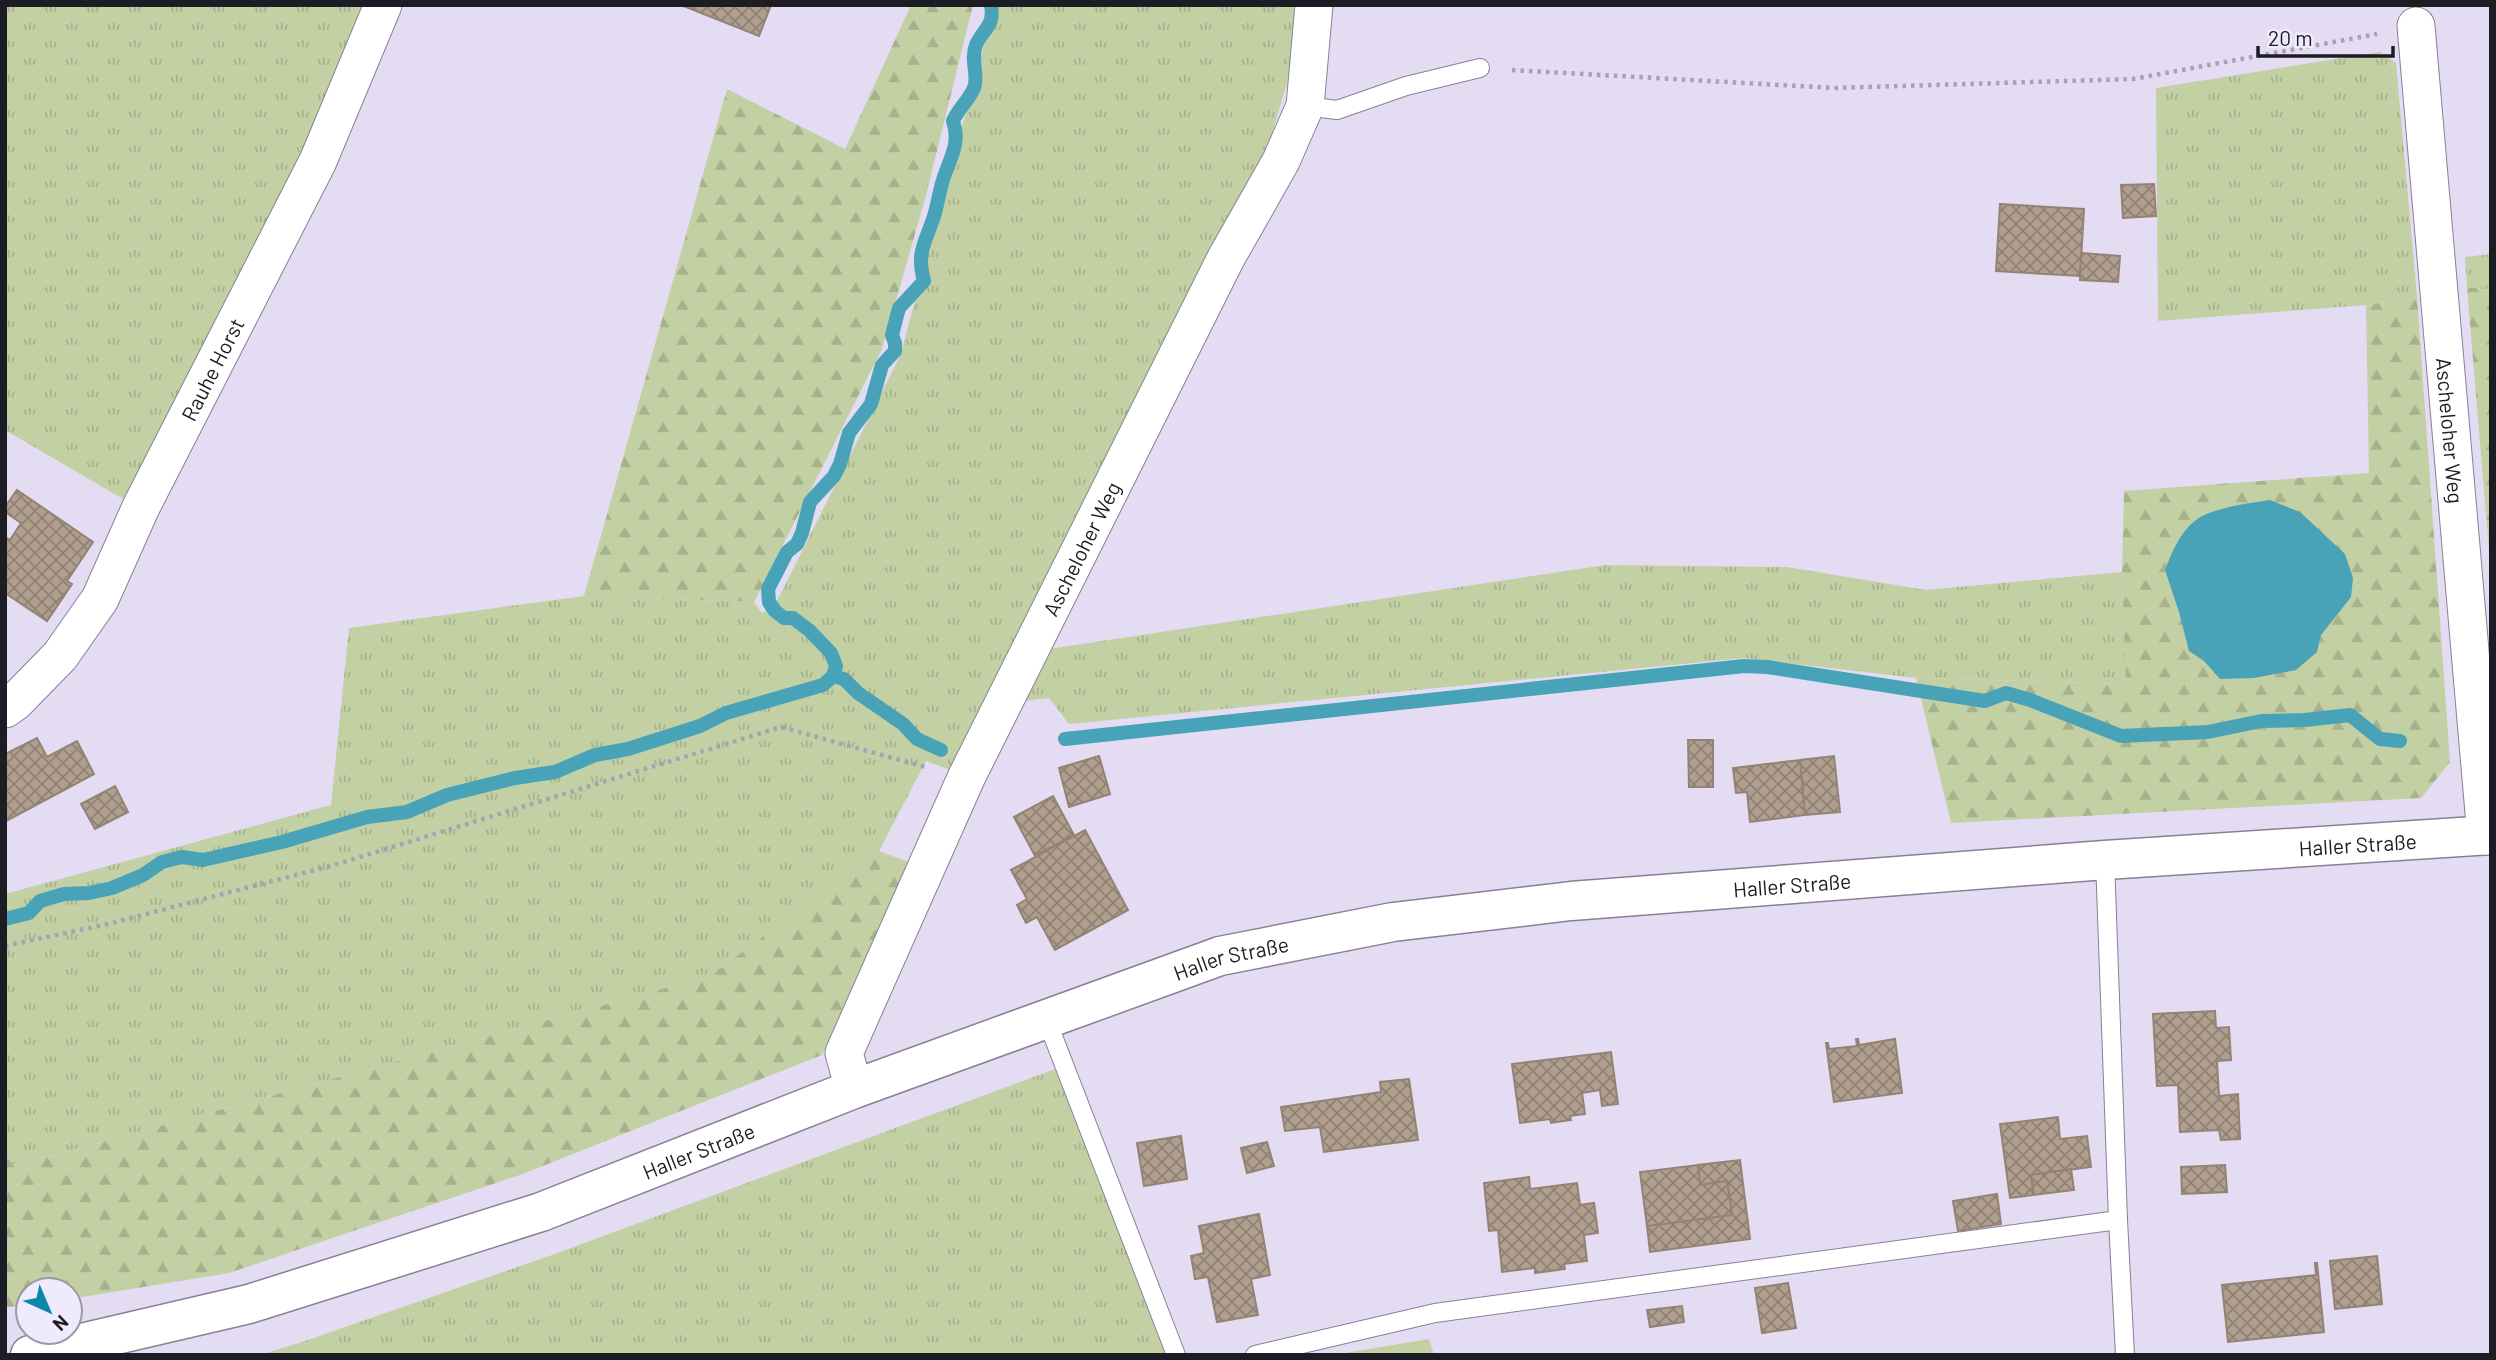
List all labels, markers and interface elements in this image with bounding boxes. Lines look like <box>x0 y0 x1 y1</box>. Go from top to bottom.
scale bar <box>2258 14 2393 58</box>
text: 20 m <box>2268 25 2313 50</box>
street label: Rauhe Horst <box>175 313 248 424</box>
street label: Ascheloher Weg <box>2432 356 2470 505</box>
street label: Ascheloher Weg <box>1037 477 1125 619</box>
street label: Haller Straße <box>2298 827 2418 860</box>
street label: Haller Straße <box>1732 867 1852 901</box>
street label: Haller Straße <box>1170 930 1291 984</box>
street label: Haller Straße <box>639 1117 758 1183</box>
north arrow <box>14 1276 84 1346</box>
text: N <box>49 1311 74 1336</box>

